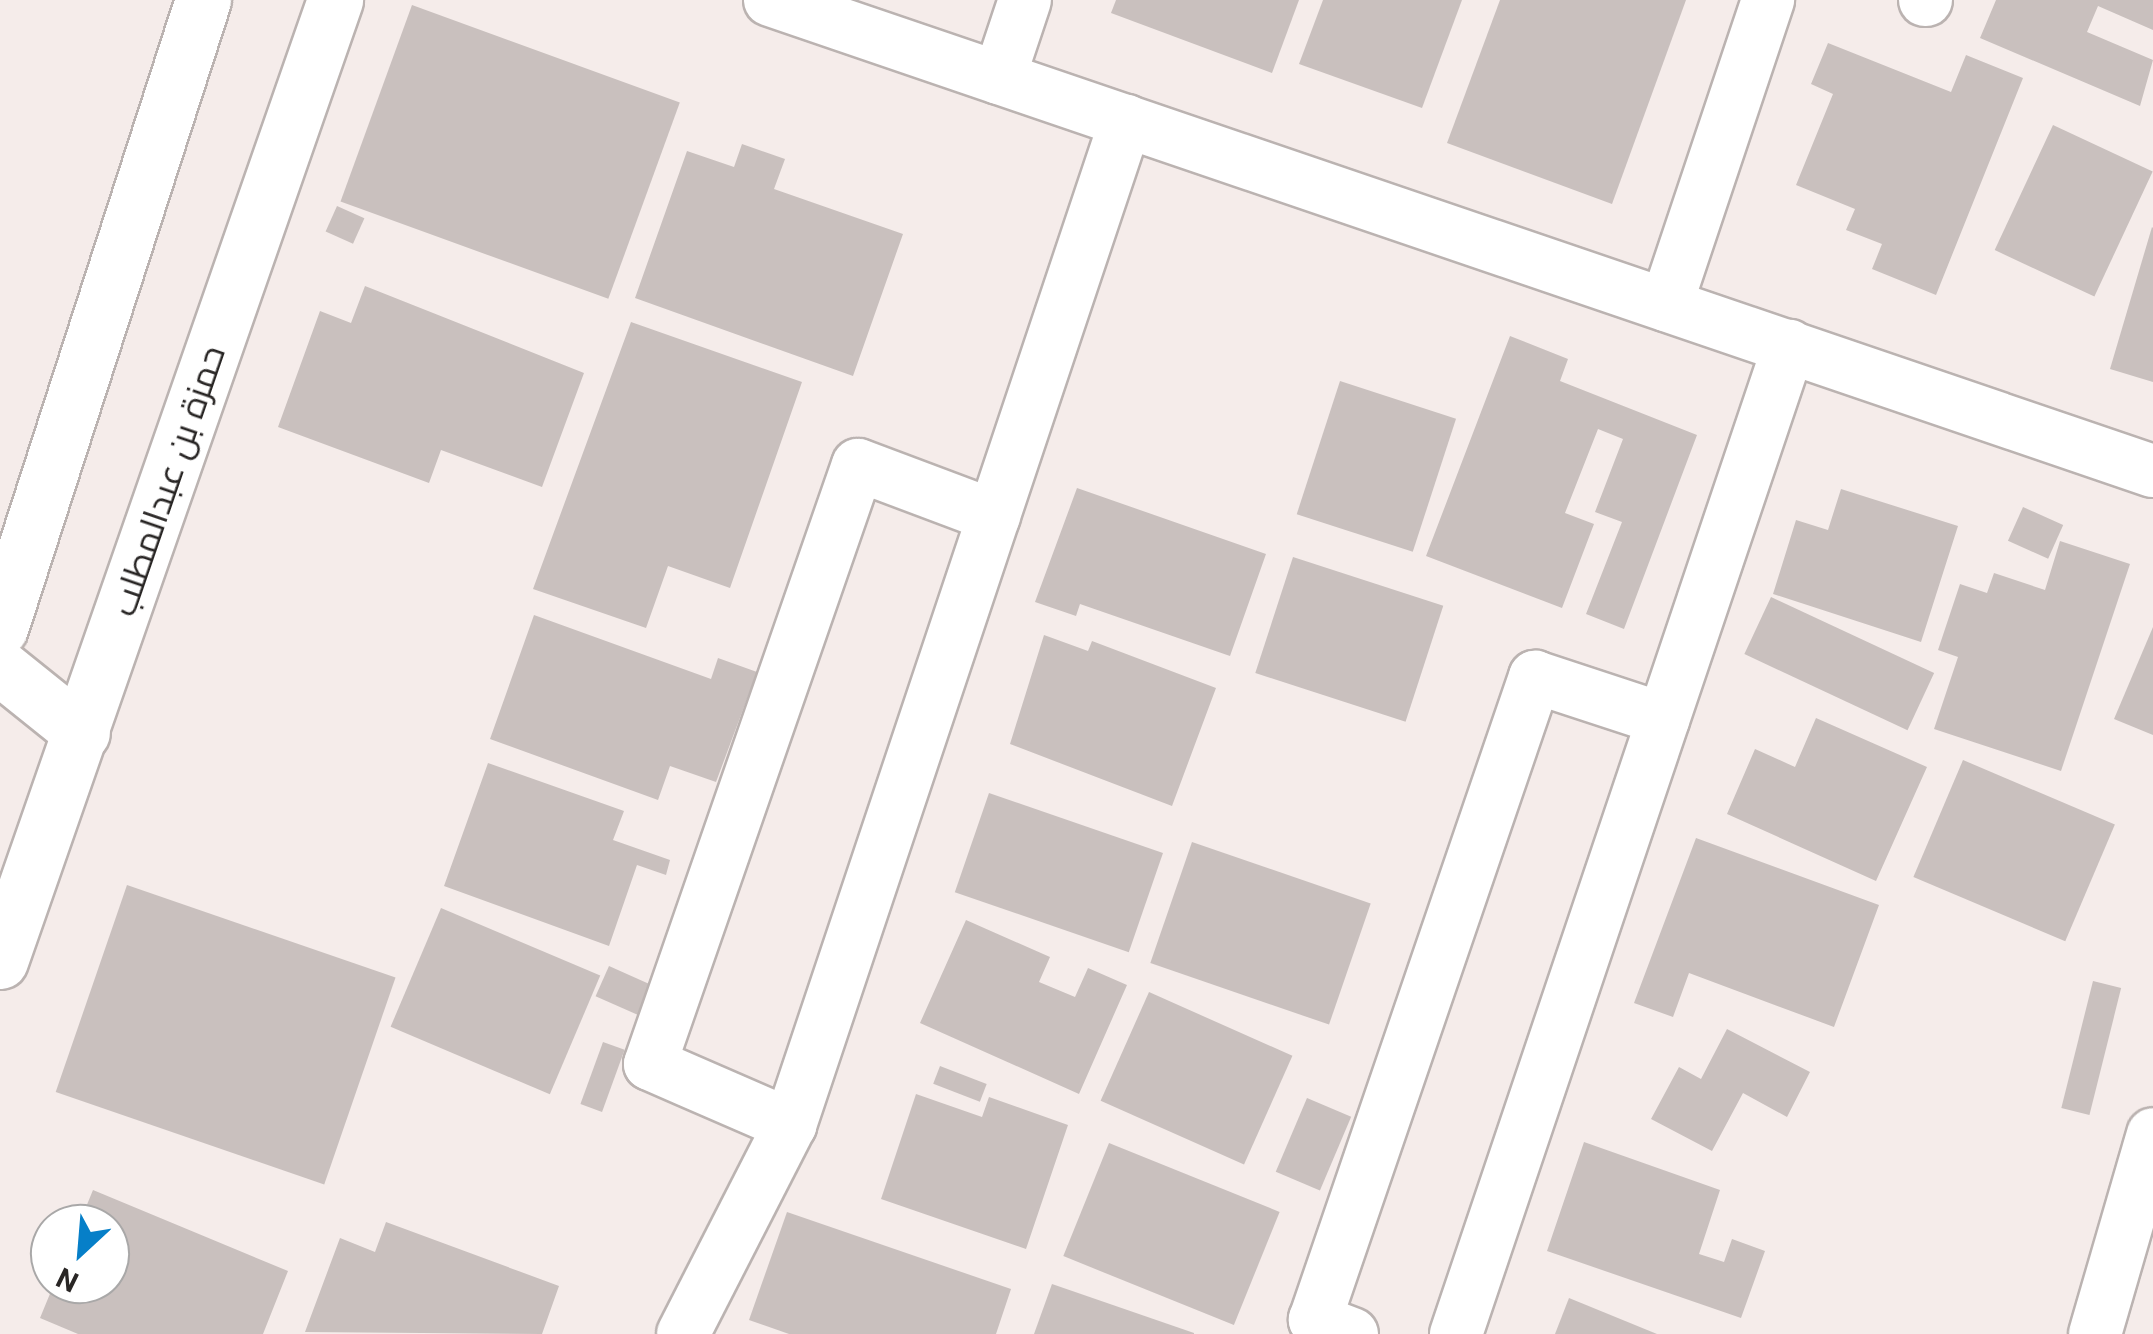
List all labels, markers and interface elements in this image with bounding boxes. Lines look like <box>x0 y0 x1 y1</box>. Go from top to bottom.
street label: حمزة بن عبدالمطلب <box>103 340 235 622</box>
north arrow <box>30 1204 130 1304</box>
text: N <box>51 1260 84 1299</box>

